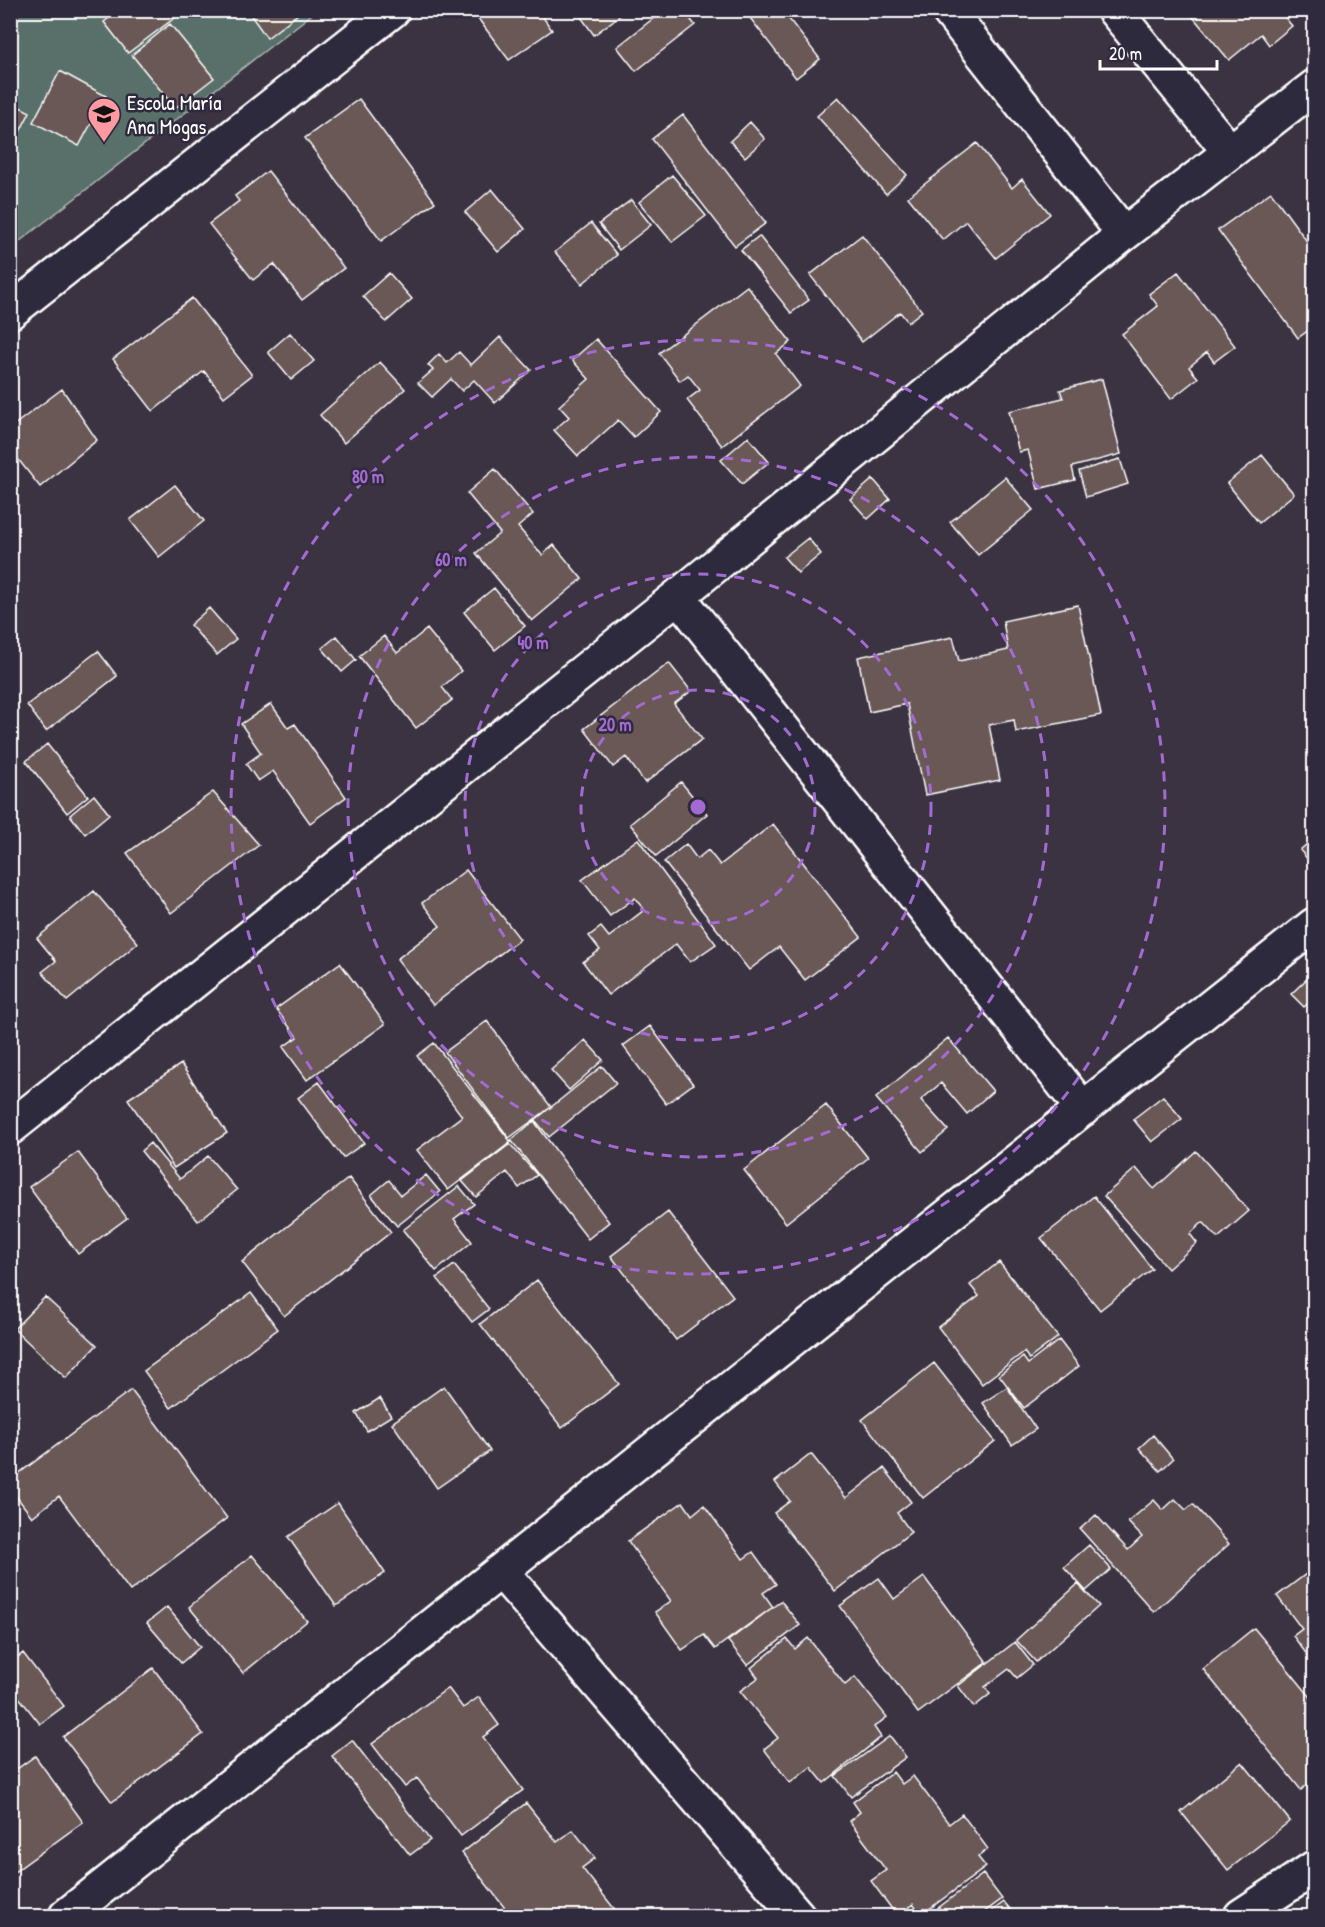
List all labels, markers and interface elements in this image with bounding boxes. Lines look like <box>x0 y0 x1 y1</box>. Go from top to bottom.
scale bar <box>1100 33 1217 71</box>
text: 20 m <box>1109 41 1142 66</box>
place label: Escola María Ana Mogas <box>127 88 221 141</box>
school or university icon: Escola María Ana Mogas <box>86 96 122 143</box>
text: 80 m <box>352 464 384 489</box>
text: 60 m <box>435 547 467 572</box>
text: 40 m <box>517 630 549 655</box>
text: 20 m <box>599 712 631 737</box>
centre of rings <box>688 797 708 817</box>

